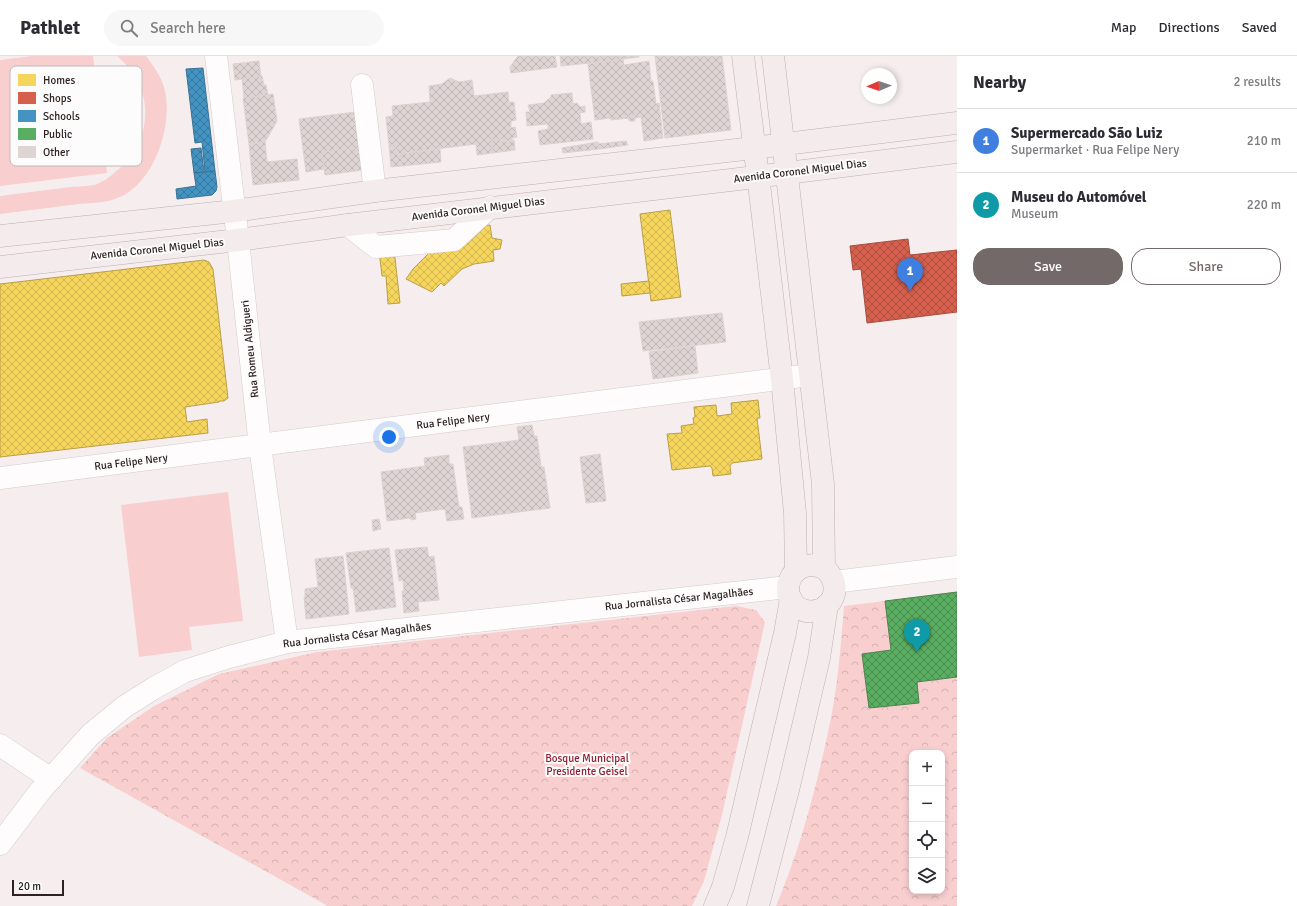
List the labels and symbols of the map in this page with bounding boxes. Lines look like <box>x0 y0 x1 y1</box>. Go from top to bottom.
legend <box>10 66 142 166</box>
north arrow <box>861 68 897 104</box>
text: Homes <box>43 74 75 87</box>
text: Shops <box>43 92 72 105</box>
text: Schools <box>43 110 80 123</box>
text: Public <box>43 128 72 141</box>
text: Other <box>43 146 70 159</box>
street label: Avenida Coronel Miguel Dias <box>733 156 867 186</box>
street label: Avenida Coronel Miguel Dias <box>411 194 545 224</box>
street label: Avenida Coronel Miguel Dias <box>90 236 225 262</box>
pin: 1 <box>897 258 923 291</box>
street label: Rua Romeu Aldigueri <box>238 299 262 399</box>
street label: Rua Felipe Nery <box>416 410 491 432</box>
your location <box>379 427 399 447</box>
street label: Rua Felipe Nery <box>94 451 169 473</box>
street label: Rua Jornalista César Magalhães <box>604 585 754 613</box>
street label: Rua Jornalista César Magalhães <box>282 619 432 651</box>
pin: 2 <box>904 619 930 652</box>
park label: Bosque Municipal Presidente Geisel <box>545 752 629 778</box>
scale bar <box>12 878 64 897</box>

